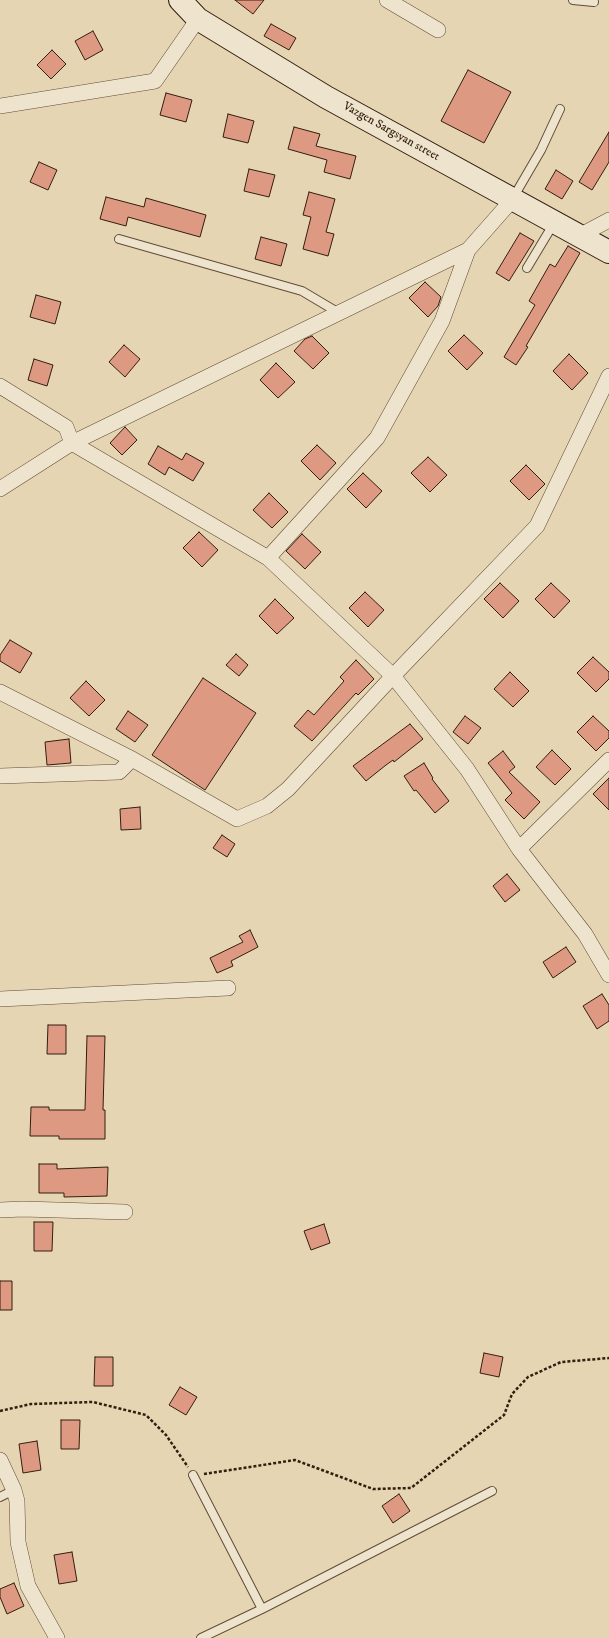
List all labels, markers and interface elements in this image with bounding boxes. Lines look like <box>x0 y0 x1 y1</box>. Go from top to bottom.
street label: Vazgen Sargsyan street <box>340 99 442 165</box>

